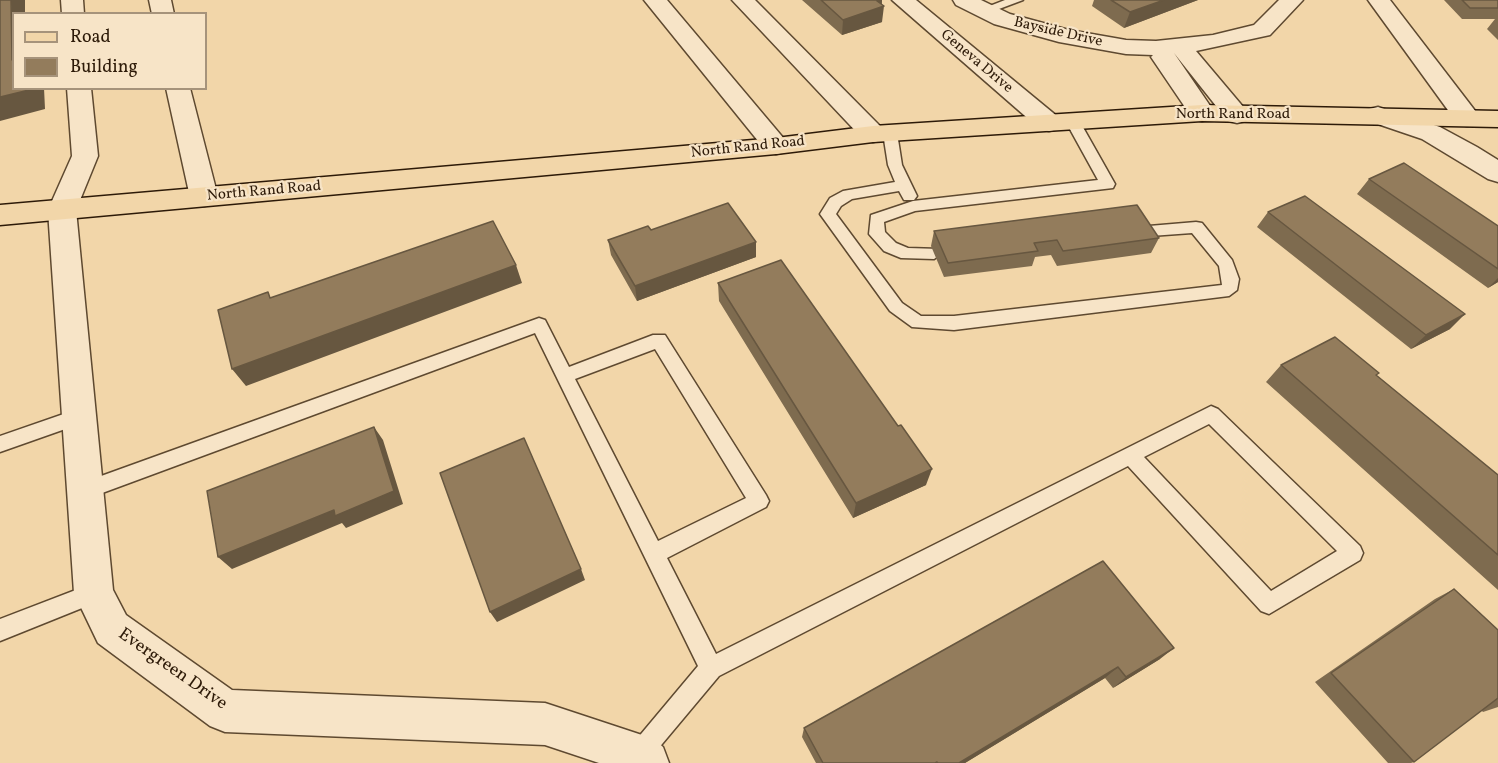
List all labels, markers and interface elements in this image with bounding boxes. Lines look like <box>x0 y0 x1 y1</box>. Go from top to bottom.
legend <box>12 12 207 90</box>
street label: Bayside Drive <box>1012 14 1104 52</box>
text: Road <box>70 25 111 50</box>
street label: Geneva Drive <box>936 26 1016 98</box>
text: Building <box>70 55 138 80</box>
street label: North Rand Road <box>1176 106 1290 124</box>
street label: North Rand Road <box>690 133 806 163</box>
street label: North Rand Road <box>206 178 322 206</box>
street label: Evergreen Drive <box>113 624 231 716</box>

